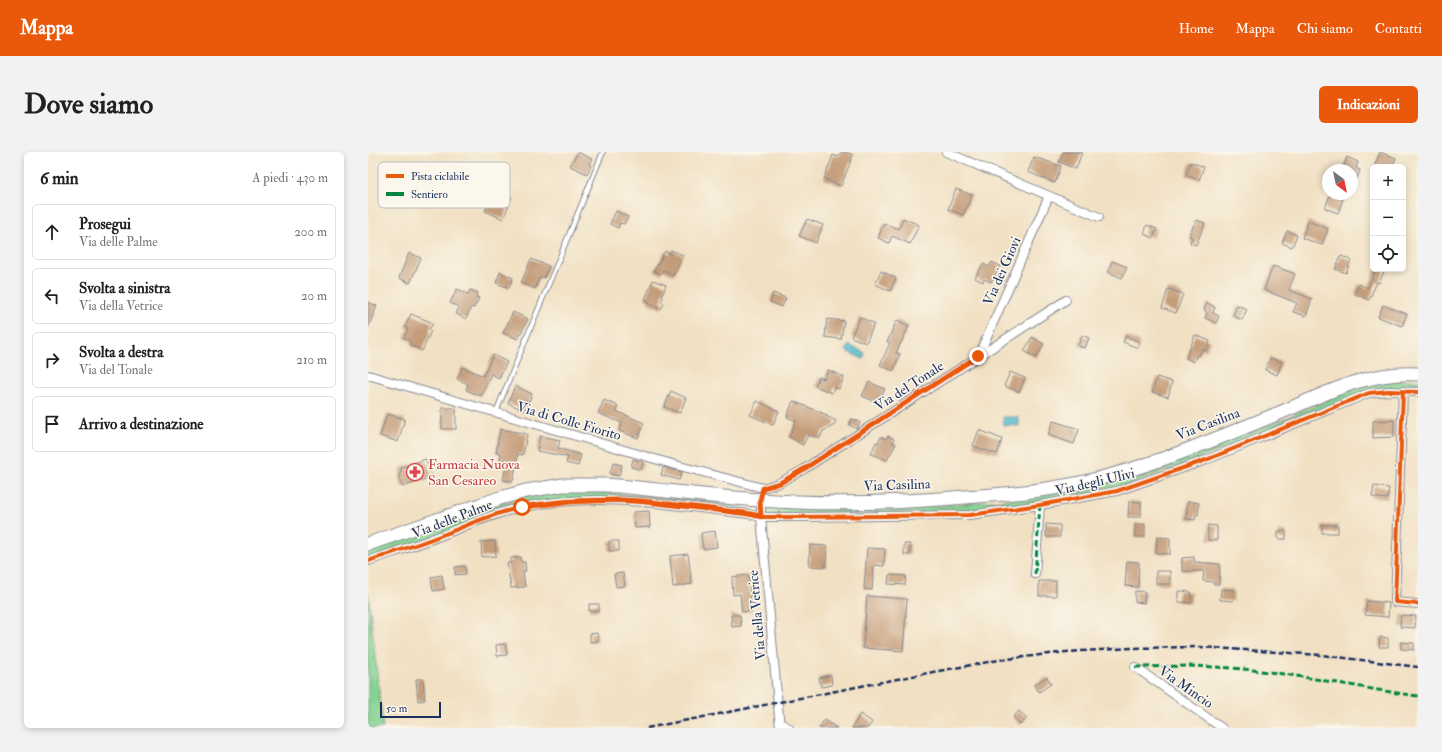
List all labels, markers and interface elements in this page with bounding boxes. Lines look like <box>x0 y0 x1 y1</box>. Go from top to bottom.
text: Mappa <box>20 16 73 40</box>
text: Home <box>1179 20 1214 37</box>
text: Mappa <box>1236 20 1275 37</box>
text: Chi siamo <box>1297 20 1353 37</box>
text: Contatti <box>1375 20 1422 37</box>
button: Indicazioni <box>1319 86 1418 123</box>
text: Dove siamo <box>24 87 153 122</box>
legend <box>378 162 510 208</box>
north arrow <box>1322 164 1358 200</box>
map controls <box>1370 164 1406 272</box>
button: + <box>1370 164 1406 200</box>
text: 6 min <box>40 168 79 189</box>
text: A piedi · 430 m <box>252 170 328 186</box>
text: Pista ciclabile <box>411 170 470 183</box>
text: Sentiero <box>411 188 448 201</box>
button: − <box>1370 200 1406 236</box>
text: Prosegui <box>79 215 131 234</box>
icon: ahead <box>41 221 63 243</box>
text: 200 m <box>294 224 327 240</box>
text: Via delle Palme <box>79 234 158 250</box>
street label: Via dei Giovi <box>979 234 1025 308</box>
button: locate <box>1370 236 1406 272</box>
text: Svolta a sinistra <box>79 279 171 298</box>
icon: left <box>41 285 63 307</box>
text: 20 m <box>301 288 327 304</box>
text: Via della Vetrice <box>79 298 163 314</box>
text: Svolta a destra <box>79 343 163 362</box>
route end <box>969 347 987 365</box>
icon: right <box>41 349 63 371</box>
text: 210 m <box>296 352 327 368</box>
street label: Via del Tonale <box>871 357 947 415</box>
text: Via del Tonale <box>79 362 153 378</box>
street label: Via di Colle Fiorito <box>515 398 623 444</box>
street label: Via Casilina <box>1174 404 1243 444</box>
icon: arrive <box>41 413 63 435</box>
text: Arrivo a destinazione <box>79 415 204 434</box>
place label: Farmacia Nuova San Cesareo <box>428 456 520 489</box>
pharmacy icon: Farmacia Nuova San Cesareo <box>405 462 425 482</box>
street label: Via degli Ulivi <box>1054 465 1137 499</box>
street label: Via Casilina <box>863 475 931 495</box>
street label: Via delle Palme <box>409 496 495 542</box>
route start <box>513 498 531 516</box>
street label: Via della Vetrice <box>745 569 769 661</box>
street label: Via Mincio <box>1155 662 1217 712</box>
scale bar <box>380 700 441 719</box>
text: 50 m <box>386 702 407 715</box>

